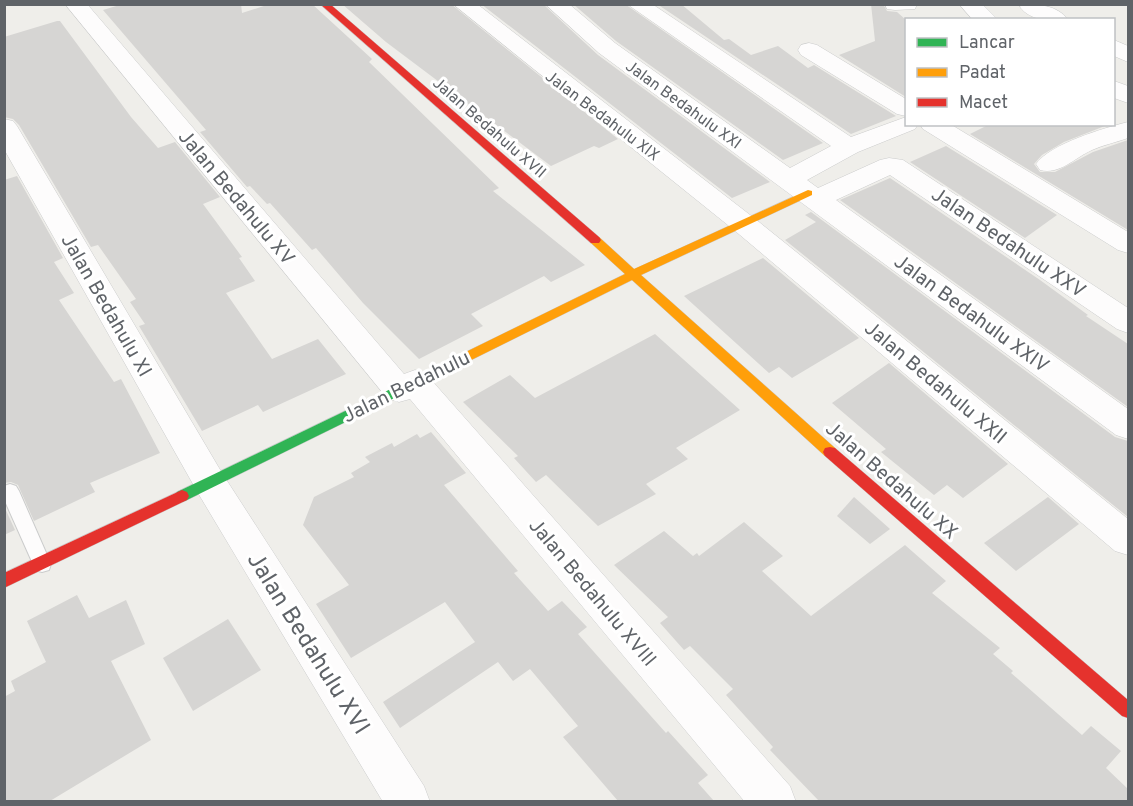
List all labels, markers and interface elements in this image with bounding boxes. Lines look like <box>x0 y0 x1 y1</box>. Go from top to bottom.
legend <box>905 18 1115 126</box>
text: Lancar <box>959 32 1015 55</box>
street label: Jalan Bedahulu XXI <box>621 57 745 154</box>
text: Padat <box>959 62 1006 85</box>
street label: Jalan Bedahulu XIX <box>541 67 663 166</box>
street label: Jalan Bedahulu XVII <box>428 74 550 183</box>
text: Macet <box>959 92 1008 115</box>
street label: Jalan Bedahulu XV <box>171 125 300 271</box>
street label: Jalan Bedahulu XXV <box>926 182 1090 305</box>
street label: Jalan Bedahulu XI <box>54 230 157 382</box>
street label: Jalan Bedahulu XXIV <box>888 249 1054 380</box>
street label: Jalan Bedahulu XXII <box>858 316 1011 451</box>
street label: Jalan Bedahulu <box>339 346 475 430</box>
street label: Jalan Bedahulu XX <box>819 417 962 546</box>
street label: Jalan Bedahulu XVIII <box>522 514 661 673</box>
street label: Jalan Bedahulu XVI <box>239 547 375 741</box>

